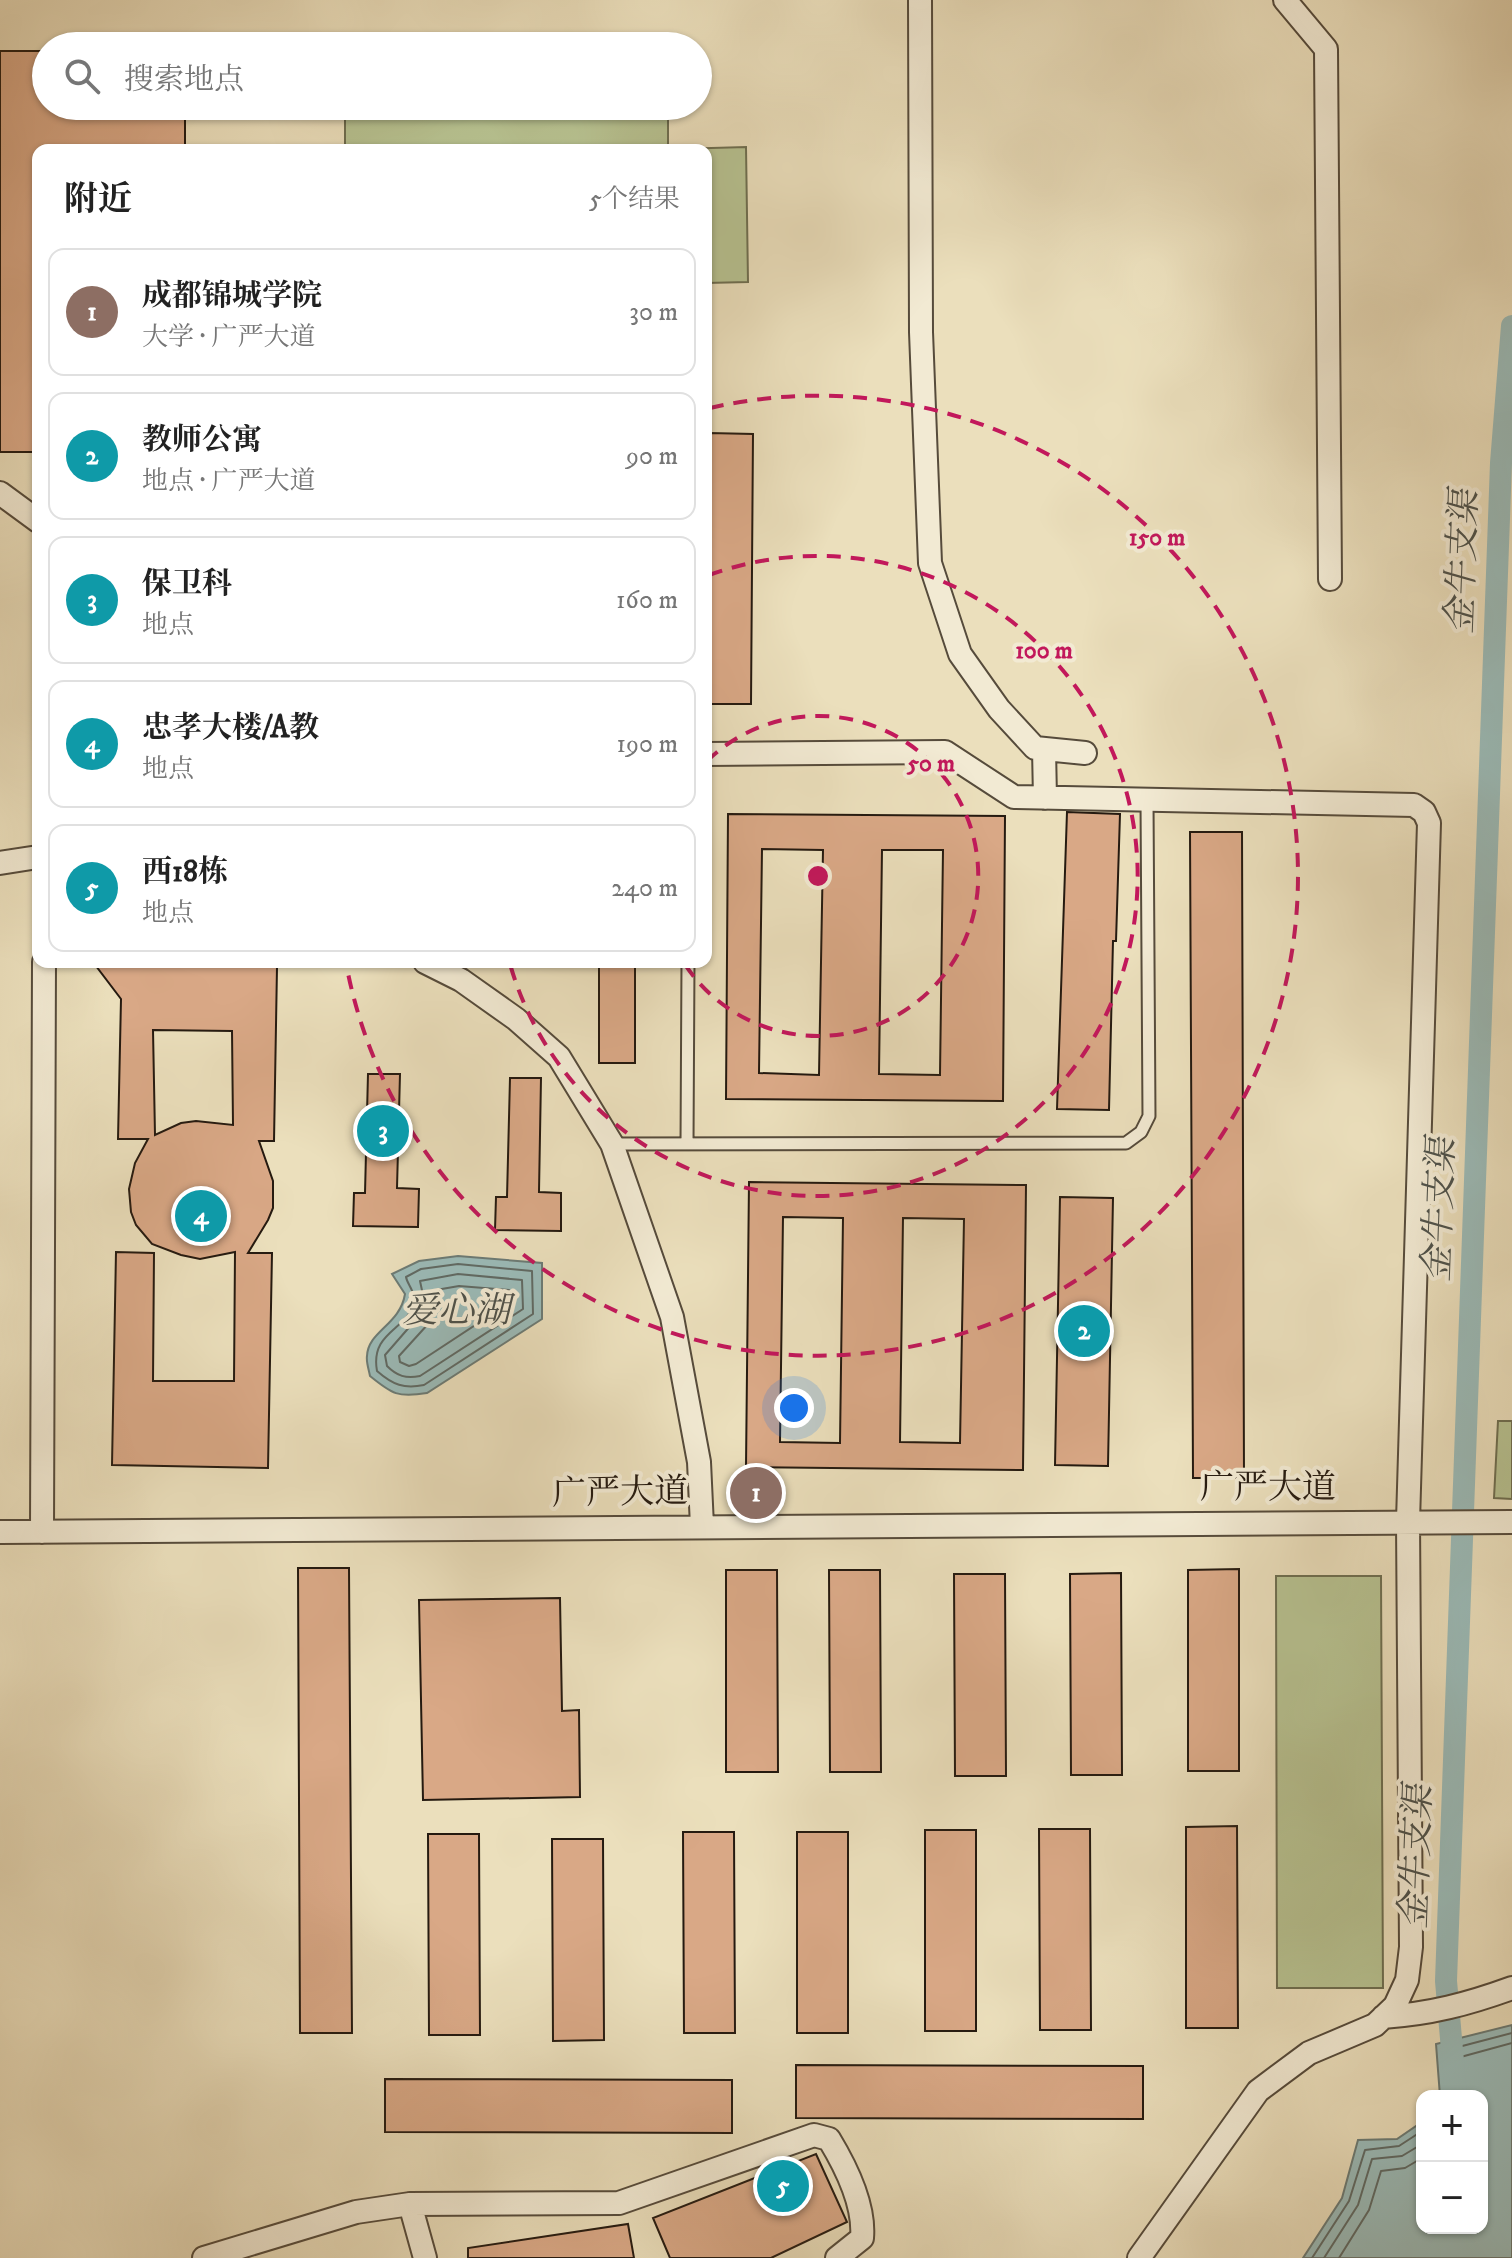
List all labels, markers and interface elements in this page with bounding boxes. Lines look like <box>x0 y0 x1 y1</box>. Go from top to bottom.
search box <box>32 32 712 120</box>
icon: search <box>60 54 104 98</box>
text: 搜索地点 <box>124 62 244 99</box>
text: 附近 <box>64 179 132 221</box>
text: 5个结果 <box>589 183 680 216</box>
text: 成都锦城学院 <box>142 278 322 315</box>
text: 1 <box>87 296 97 329</box>
text: 30 m <box>629 296 678 329</box>
text: 大学 · 广严大道 <box>142 321 315 354</box>
text: 教师公寓 <box>142 422 262 459</box>
text: 2 <box>86 440 98 473</box>
text: 90 m <box>626 440 678 473</box>
text: 地点 · 广严大道 <box>142 465 315 498</box>
water label: 金牛支渠 <box>1438 484 1488 635</box>
text: 150 m <box>1129 523 1185 553</box>
text: 保卫科 <box>142 566 232 603</box>
text: 3 <box>87 584 97 617</box>
text: 160 m <box>616 584 678 617</box>
text: 地点 <box>142 609 194 642</box>
text: 100 m <box>1015 636 1073 666</box>
text: 忠孝大楼/A教 <box>142 710 319 747</box>
text: 4 <box>85 728 99 761</box>
text: 190 m <box>616 728 678 761</box>
text: 50 m <box>906 749 955 779</box>
text: 地点 <box>142 753 194 786</box>
text: 西18栋 <box>142 854 228 891</box>
centre of rings <box>804 862 832 890</box>
text: 5 <box>86 872 98 905</box>
text: 240 m <box>611 872 678 905</box>
text: 地点 <box>142 897 194 930</box>
pin: 3 <box>357 1101 409 1161</box>
water label: 金牛支渠 <box>1415 1132 1465 1283</box>
pin: 4 <box>175 1186 227 1246</box>
water label: 爱心湖 <box>402 1289 516 1334</box>
pin: 2 <box>1058 1301 1110 1361</box>
your location <box>774 1388 814 1428</box>
pin: 1 <box>730 1463 782 1523</box>
street label: 广严大道 <box>1200 1467 1336 1509</box>
street label: 广严大道 <box>552 1471 688 1515</box>
water label: 金牛支渠 <box>1392 1779 1442 1930</box>
map controls <box>1416 2090 1488 2234</box>
button: + <box>1416 2090 1488 2162</box>
pin: 5 <box>757 2156 809 2216</box>
button: − <box>1416 2162 1488 2234</box>

